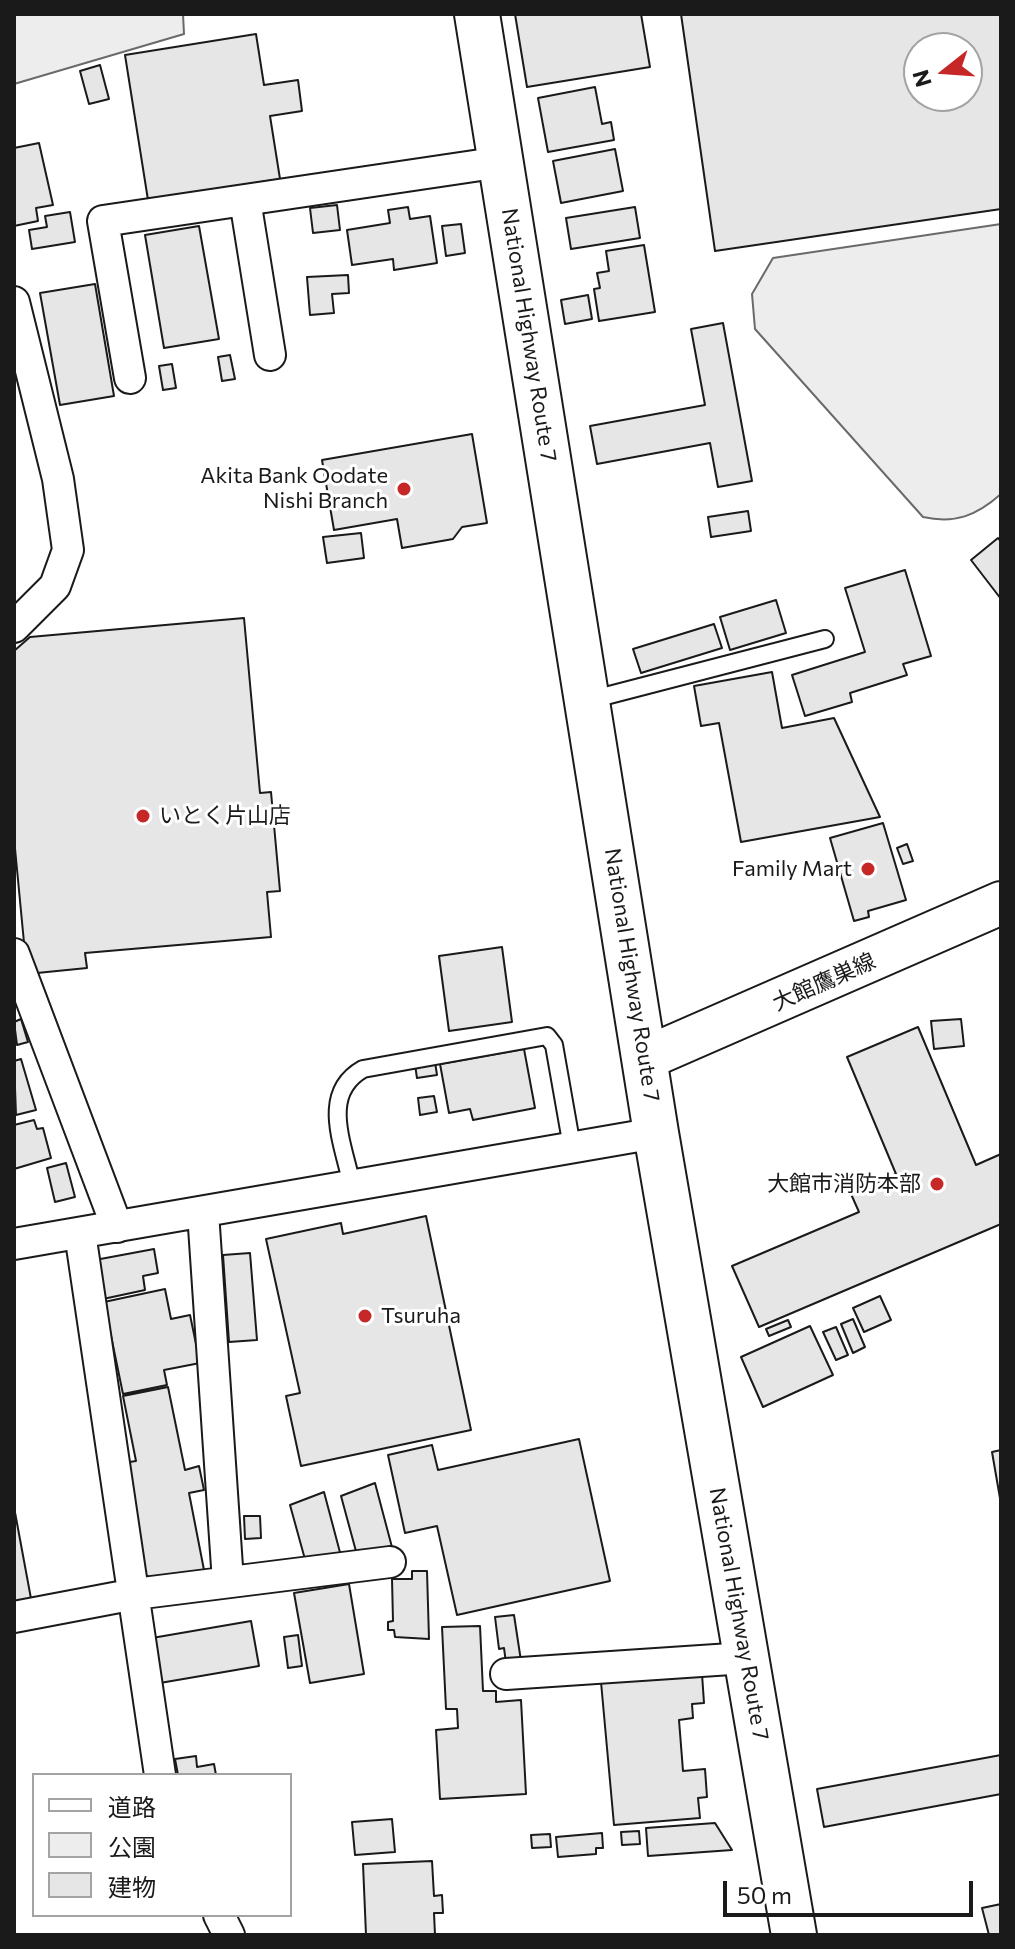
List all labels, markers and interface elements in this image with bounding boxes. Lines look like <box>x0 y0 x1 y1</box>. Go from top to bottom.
north arrow <box>903 32 983 112</box>
text: N <box>906 67 937 90</box>
street label: National Highway Route 7 <box>496 206 562 464</box>
place label: Akita Bank Oodate Nishi Branch <box>200 463 388 514</box>
marker: Akita Bank Oodate Nishi Branch <box>395 480 413 498</box>
place label: いとく片山店 <box>159 803 291 829</box>
marker: いとく片山店 <box>134 807 152 825</box>
street label: National Highway Route 7 <box>599 846 665 1104</box>
place label: Family Mart <box>732 856 852 882</box>
marker: Family Mart <box>859 860 877 878</box>
street label: 大館鷹巣線 <box>768 948 880 1016</box>
place label: 大館市消防本部 <box>767 1171 921 1197</box>
marker: 大館市消防本部 <box>928 1175 946 1193</box>
place label: Tsuruha <box>381 1303 461 1329</box>
marker: Tsuruha <box>356 1307 374 1325</box>
street label: National Highway Route 7 <box>704 1486 774 1742</box>
legend <box>32 1773 292 1917</box>
text: 道路 <box>108 1792 156 1821</box>
text: 公園 <box>108 1832 156 1861</box>
scale bar <box>727 1865 977 1915</box>
text: 建物 <box>108 1872 156 1901</box>
text: 50 m <box>737 1880 792 1909</box>

